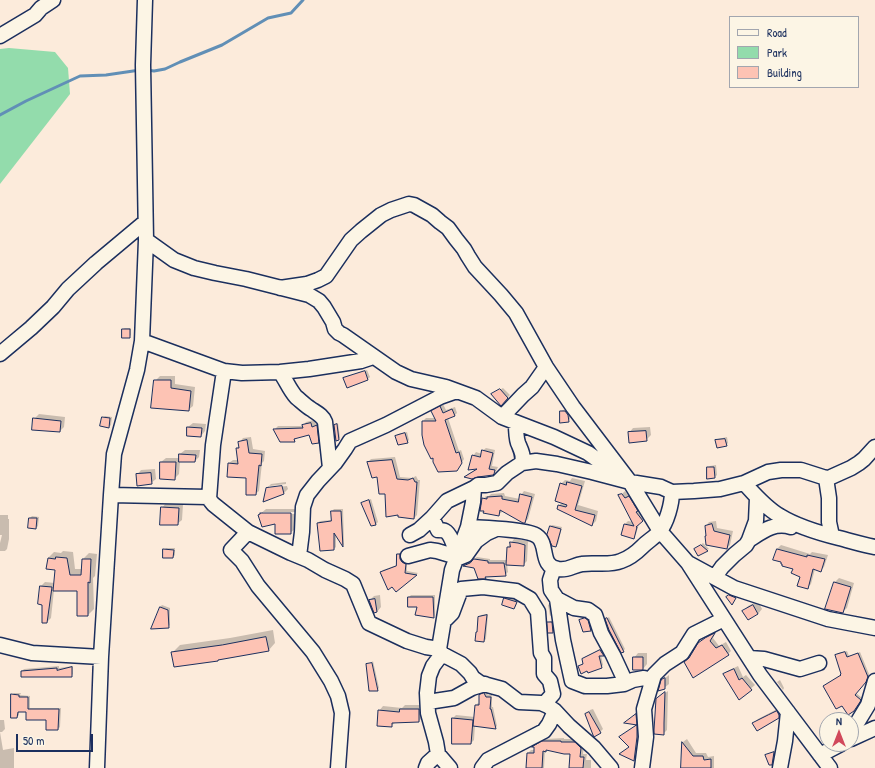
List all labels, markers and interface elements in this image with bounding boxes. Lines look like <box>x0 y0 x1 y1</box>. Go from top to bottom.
legend <box>729 16 859 88</box>
text: Road <box>767 24 787 41</box>
text: Park <box>767 44 787 61</box>
text: Building <box>767 64 802 81</box>
north arrow <box>819 712 859 752</box>
text: N <box>836 714 842 728</box>
scale bar <box>18 726 95 752</box>
text: 50 m <box>23 732 44 749</box>

